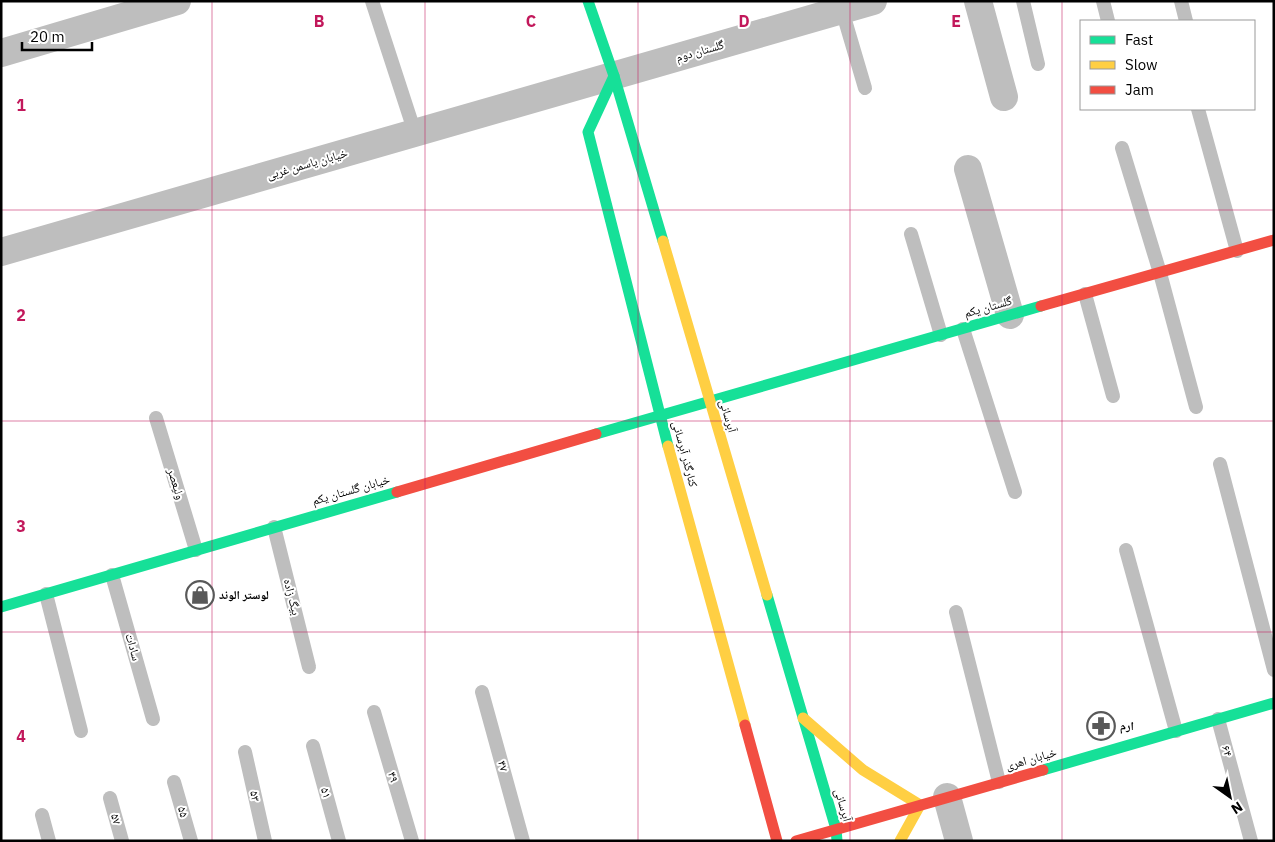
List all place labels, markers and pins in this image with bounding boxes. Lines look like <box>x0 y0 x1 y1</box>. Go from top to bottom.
shop icon: لوستر الوند <box>185 580 215 610</box>
place label: لوستر الوند <box>219 587 269 602</box>
pharmacy icon: ارم <box>1086 711 1116 741</box>
place label: ارم <box>1120 718 1134 734</box>

